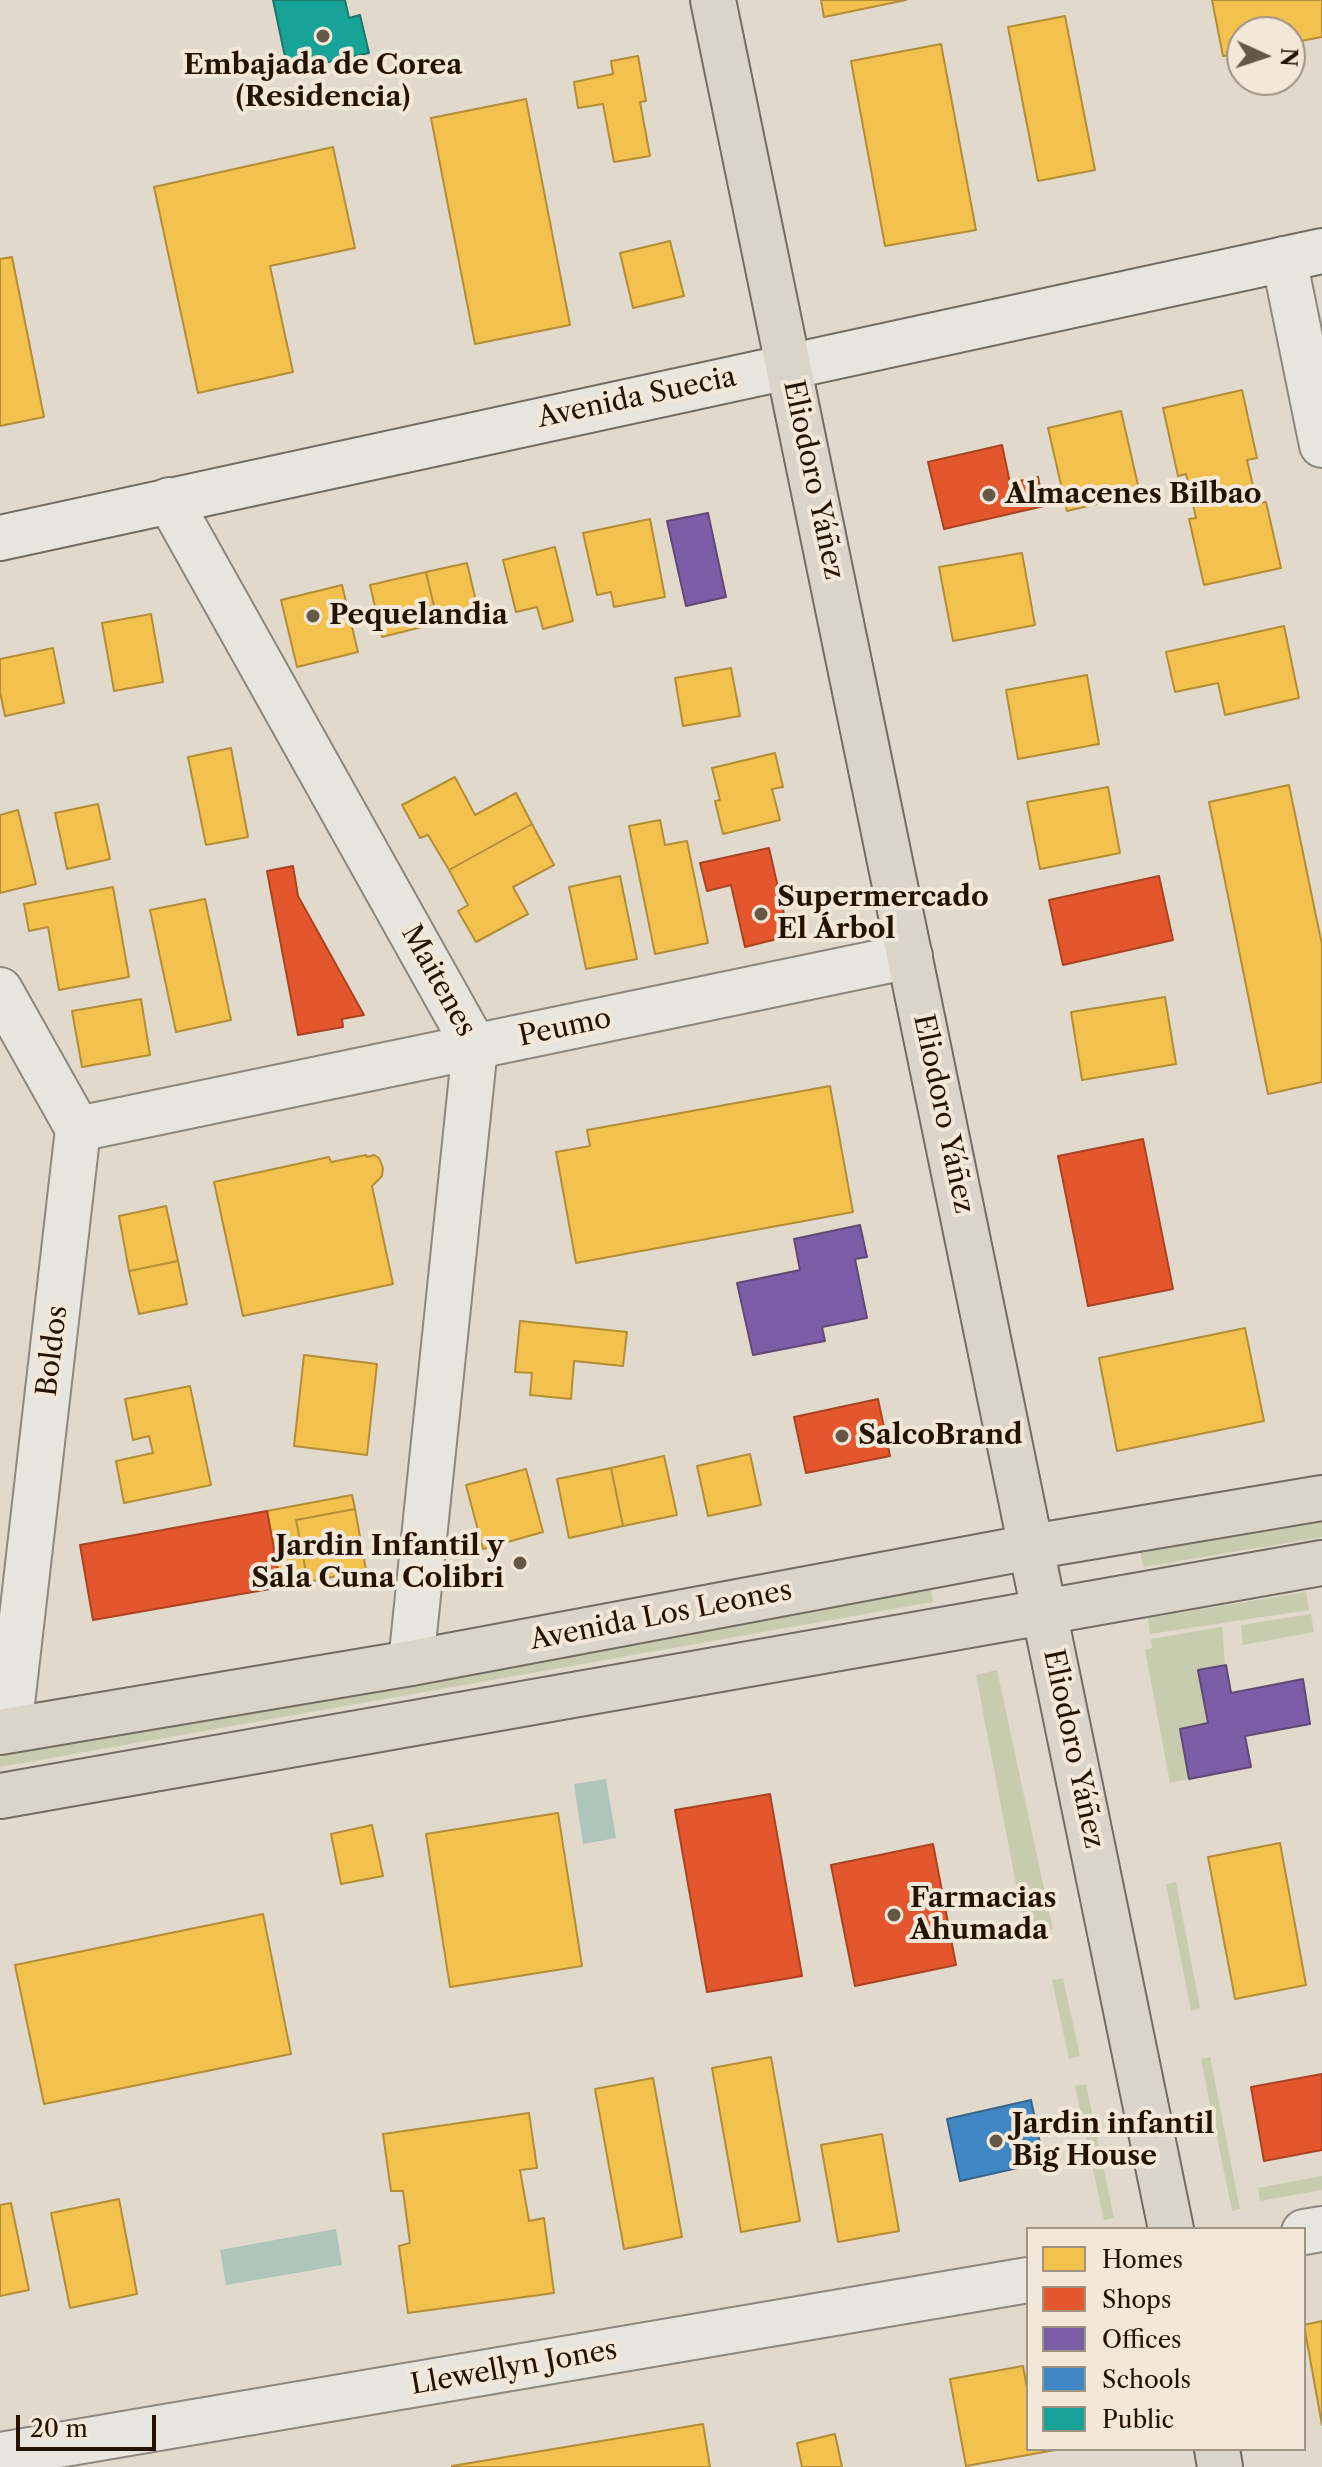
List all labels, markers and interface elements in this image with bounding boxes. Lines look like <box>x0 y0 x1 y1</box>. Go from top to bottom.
north arrow <box>1226 16 1306 96</box>
marker: Embajada de Corea (Residencia) <box>314 27 332 45</box>
text: N <box>1274 47 1302 67</box>
place label: Embajada de Corea (Residencia) <box>184 49 462 115</box>
street label: Avenida Suecia <box>535 361 739 435</box>
street label: Eliodoro Yáñez <box>775 377 851 583</box>
place label: Almacenes Bilbao <box>1005 478 1262 512</box>
marker: Almacenes Bilbao <box>980 486 998 504</box>
place label: Pequelandia <box>329 599 508 633</box>
marker: Pequelandia <box>304 607 322 625</box>
place label: Supermercado El Árbol <box>777 881 989 947</box>
marker: Supermercado El Árbol <box>752 905 770 923</box>
street label: Maitenes <box>394 919 482 1043</box>
street label: Peumo <box>516 1002 614 1054</box>
street label: Eliodoro Yáñez <box>905 1011 981 1217</box>
street label: Boldos <box>31 1304 75 1398</box>
place label: SalcoBrand <box>858 1419 1023 1453</box>
marker: SalcoBrand <box>833 1427 851 1445</box>
place label: Jardin Infantil y Sala Cuna Colibri <box>251 1530 504 1596</box>
marker: Jardin Infantil y Sala Cuna Colibri <box>511 1554 529 1572</box>
street label: Avenida Los Leones <box>527 1574 795 1658</box>
street label: Eliodoro Yáñez <box>1035 1646 1111 1852</box>
place label: Farmacias Ahumada <box>910 1882 1056 1948</box>
marker: Farmacias Ahumada <box>885 1906 903 1924</box>
place label: Jardin infantil Big House <box>1012 2108 1214 2174</box>
marker: Jardin infantil Big House <box>987 2132 1005 2150</box>
legend <box>1026 2227 1306 2451</box>
text: Homes <box>1102 2245 1183 2274</box>
text: Shops <box>1102 2285 1171 2314</box>
text: Offices <box>1102 2325 1182 2354</box>
street label: Llewellyn Jones <box>408 2333 620 2403</box>
text: Schools <box>1102 2365 1191 2394</box>
scale bar <box>20 2399 160 2449</box>
text: Public <box>1102 2405 1174 2434</box>
text: 20 m <box>30 2414 88 2443</box>

